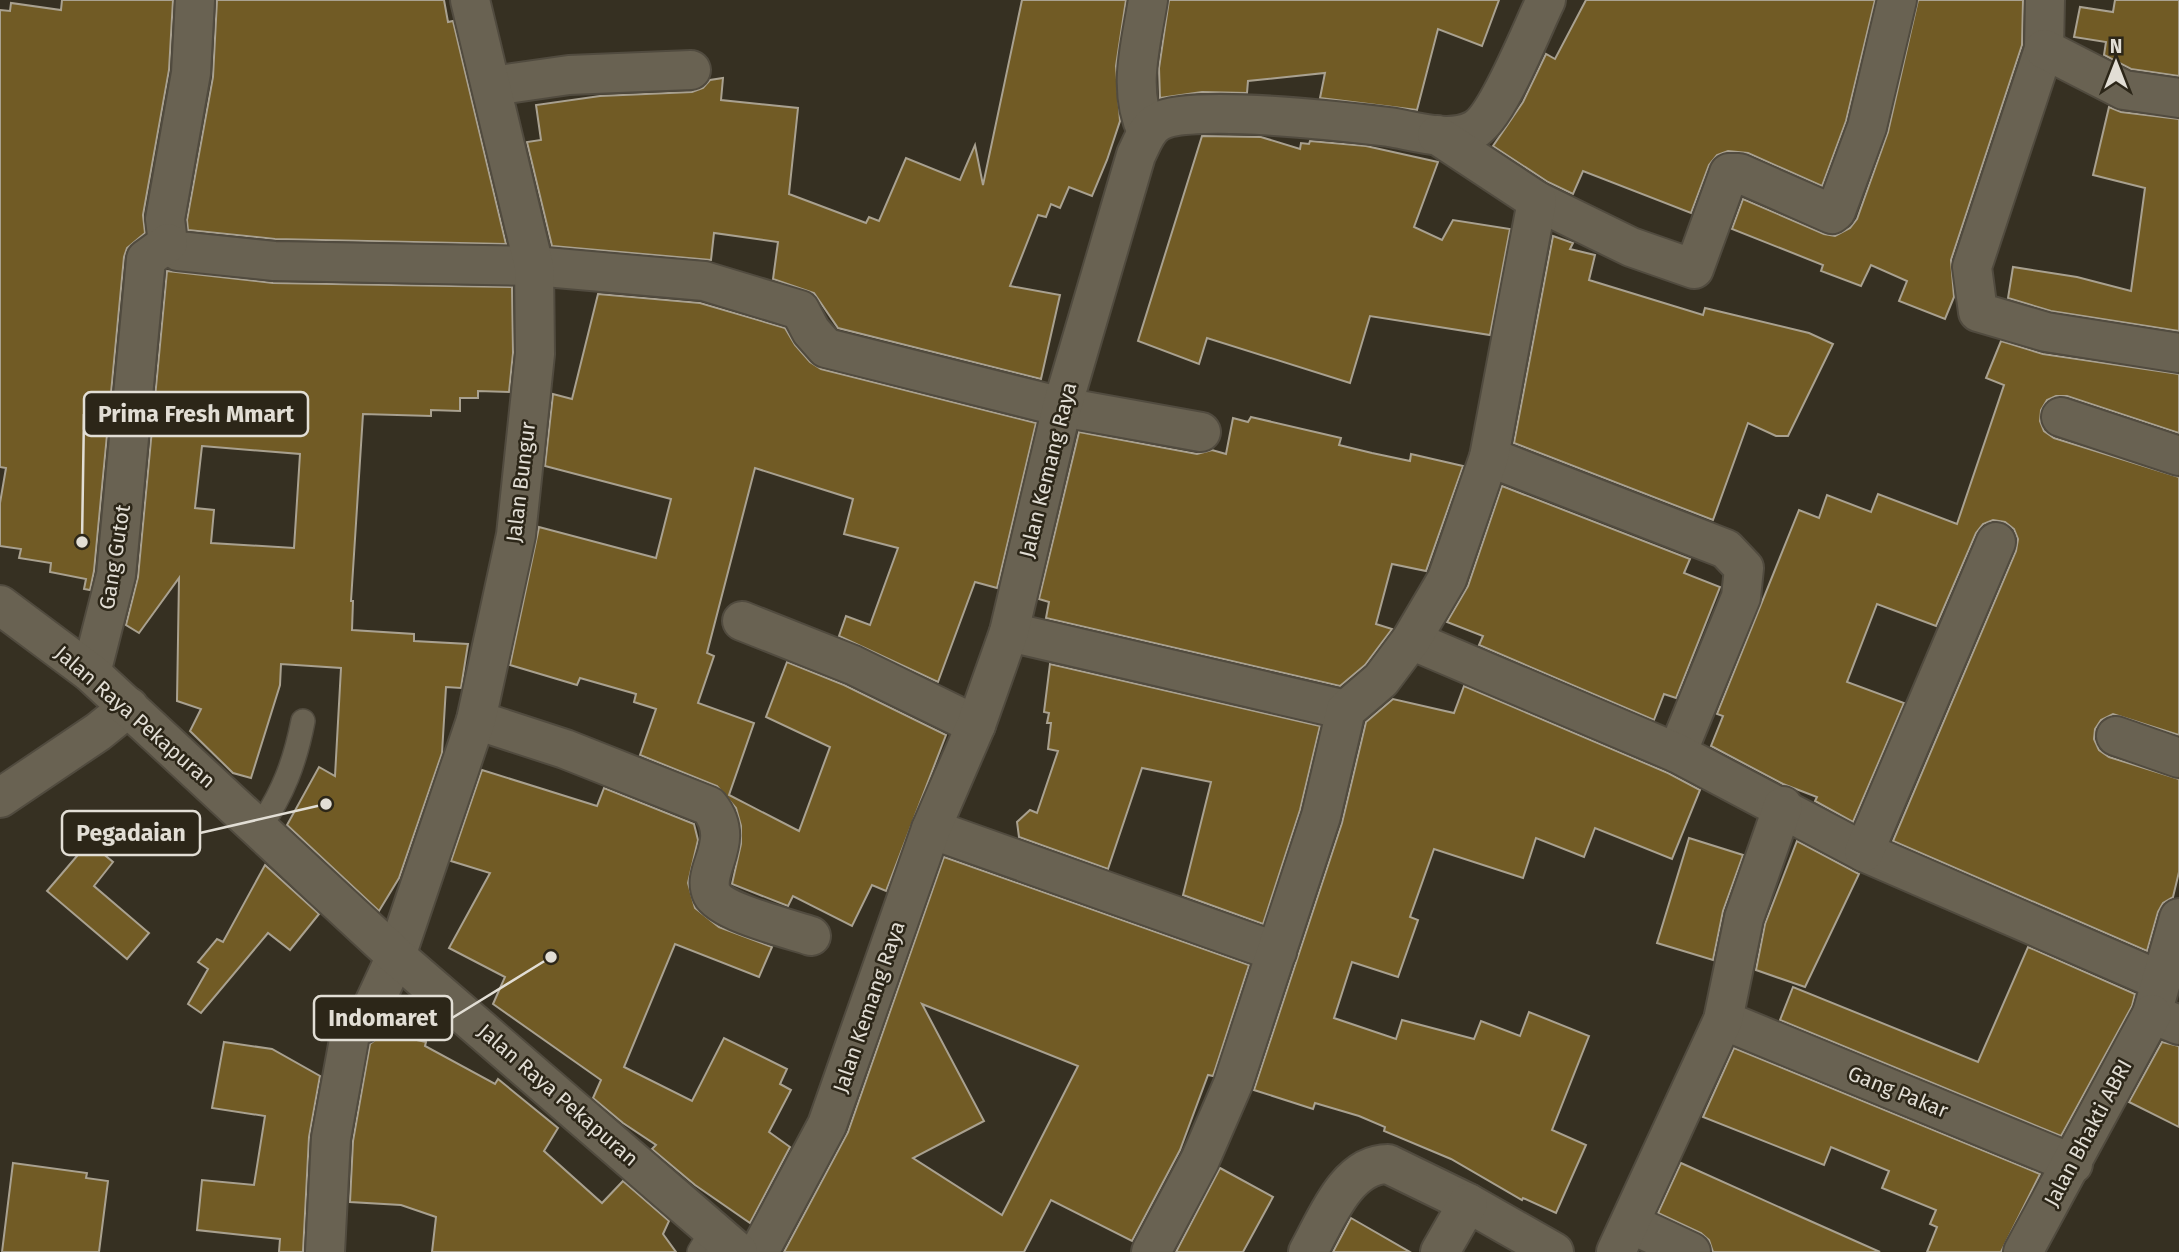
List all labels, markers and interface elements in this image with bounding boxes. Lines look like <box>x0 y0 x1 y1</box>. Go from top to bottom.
north arrow <box>2081 28 2151 98</box>
text: N <box>2110 35 2122 58</box>
street label: Jalan Kemang Raya <box>1014 380 1082 560</box>
callout: Prima Fresh Mmart <box>84 392 308 436</box>
text: Prima Fresh Mmart <box>98 400 295 428</box>
street label: Jalan Bungur <box>501 420 541 544</box>
street label: Gang Gutot <box>94 502 136 611</box>
street label: Jalan Raya Pekapuran <box>49 640 221 794</box>
callout: Pegadaian <box>62 811 200 855</box>
text: Pegadaian <box>76 819 186 847</box>
street label: Jalan Kemang Raya <box>827 918 911 1096</box>
callout: Indomaret <box>314 996 452 1040</box>
text: Indomaret <box>328 1004 439 1032</box>
street label: Jalan Raya Pekapuran <box>472 1018 644 1172</box>
street label: Jalan Bhakti ABRI <box>2038 1055 2138 1211</box>
street label: Gang Pakar <box>1844 1060 1952 1124</box>

